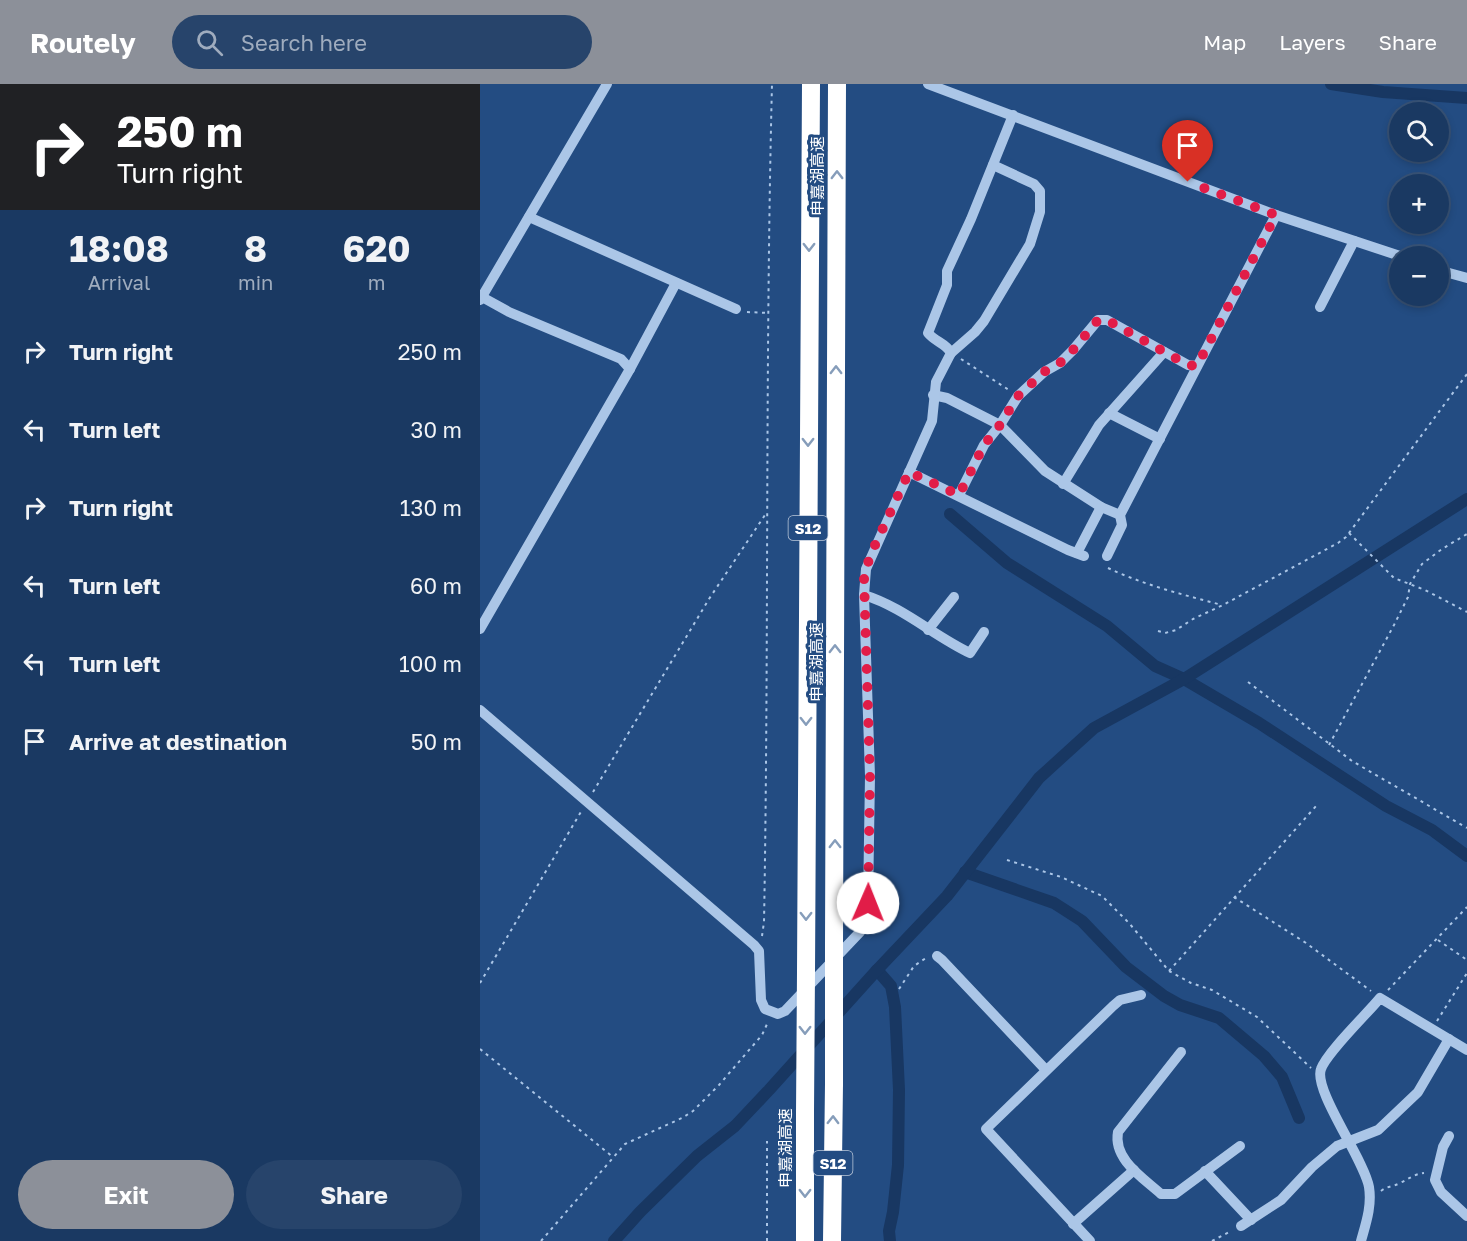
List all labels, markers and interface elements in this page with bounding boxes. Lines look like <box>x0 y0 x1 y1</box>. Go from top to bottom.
search box <box>172 15 592 69</box>
text: Routely <box>30 26 136 59</box>
icon: search <box>193 26 226 59</box>
text: Search here <box>241 29 367 56</box>
text: Map <box>1203 29 1246 55</box>
text: Layers <box>1279 29 1346 55</box>
text: Share <box>1379 29 1437 55</box>
map controls <box>1389 102 1449 306</box>
button: search <box>1389 102 1449 162</box>
text: 250 m <box>117 106 243 156</box>
icon: right <box>18 108 96 186</box>
pin <box>1162 120 1213 182</box>
icon: arrive <box>1171 129 1204 162</box>
street label: 申嘉湖高速 <box>807 136 827 216</box>
text: Turn right <box>117 157 243 189</box>
one-way arrow <box>831 171 843 180</box>
button: + <box>1389 174 1449 234</box>
text: 18:08 <box>69 227 169 270</box>
text: 8 <box>244 227 267 270</box>
text: 620 <box>343 227 411 270</box>
one-way arrow <box>803 243 816 252</box>
button: − <box>1389 246 1449 306</box>
text: Arrival <box>88 270 150 294</box>
text: min <box>238 270 273 294</box>
text: m <box>368 270 386 294</box>
icon: right <box>18 335 51 368</box>
text: Turn right <box>69 338 173 365</box>
text: 250 m <box>398 338 462 365</box>
one-way arrow <box>830 366 842 375</box>
icon: left <box>18 413 51 446</box>
text: Turn left <box>69 416 160 443</box>
text: 30 m <box>411 416 462 443</box>
one-way arrow <box>802 438 814 447</box>
icon: right <box>18 491 51 524</box>
text: Turn right <box>69 494 173 521</box>
text: 130 m <box>400 494 462 521</box>
road number: S12 <box>788 516 828 540</box>
icon: left <box>18 569 51 602</box>
text: Turn left <box>69 572 160 599</box>
text: 60 m <box>410 572 462 599</box>
street label: 申嘉湖高速 <box>806 622 826 702</box>
one-way arrow <box>829 645 841 654</box>
icon: left <box>18 647 51 680</box>
text: Turn left <box>69 650 160 677</box>
text: 100 m <box>399 650 462 677</box>
one-way arrow <box>800 717 812 726</box>
icon: arrive <box>18 725 51 758</box>
text: Arrive at destination <box>69 728 287 755</box>
text: 50 m <box>411 728 462 755</box>
one-way arrow <box>829 840 841 849</box>
position arrow <box>836 871 900 935</box>
one-way arrow <box>800 912 812 921</box>
one-way arrow <box>799 1026 811 1035</box>
street label: 申嘉湖高速 <box>775 1108 795 1188</box>
one-way arrow <box>827 1115 839 1124</box>
road number: S12 <box>814 1151 852 1175</box>
button: Exit <box>18 1160 234 1229</box>
button: Share <box>246 1160 462 1229</box>
one-way arrow <box>799 1188 811 1197</box>

